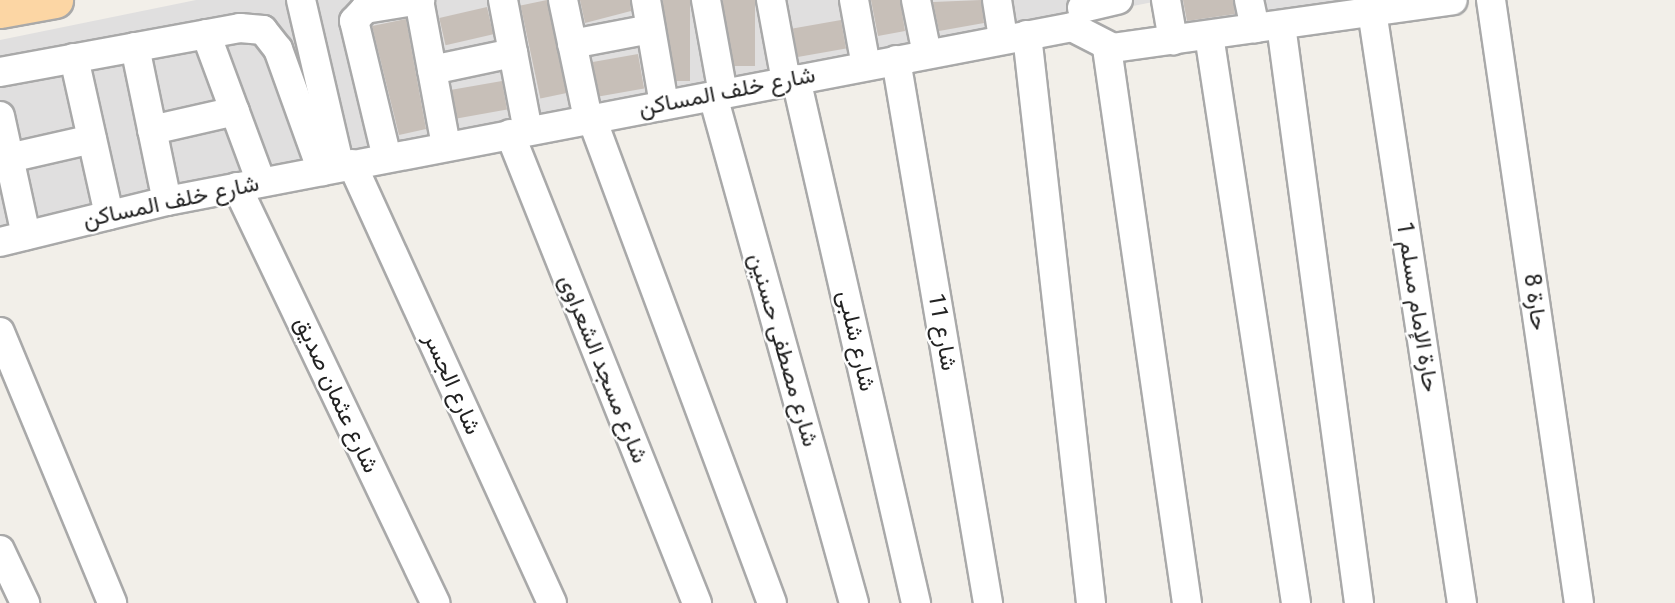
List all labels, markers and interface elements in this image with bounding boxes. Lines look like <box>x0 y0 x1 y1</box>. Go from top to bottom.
street label: شارع خلف المساكن <box>636 61 818 123</box>
street label: شارع خلف المساكن <box>81 170 261 234</box>
street label: حارة الإمام مسلم 1 <box>1390 220 1444 394</box>
street label: شارع مصطفى حسنين <box>742 250 824 450</box>
street label: شارع مسجد الشعراوى <box>553 271 653 467</box>
street label: حارة 8 <box>1517 272 1553 332</box>
street label: شارع شلبى <box>831 288 881 394</box>
street label: شارع 11 <box>922 291 962 373</box>
street label: شارع عثمان صديق <box>288 313 384 477</box>
street label: شارع الجسر <box>417 329 487 439</box>

